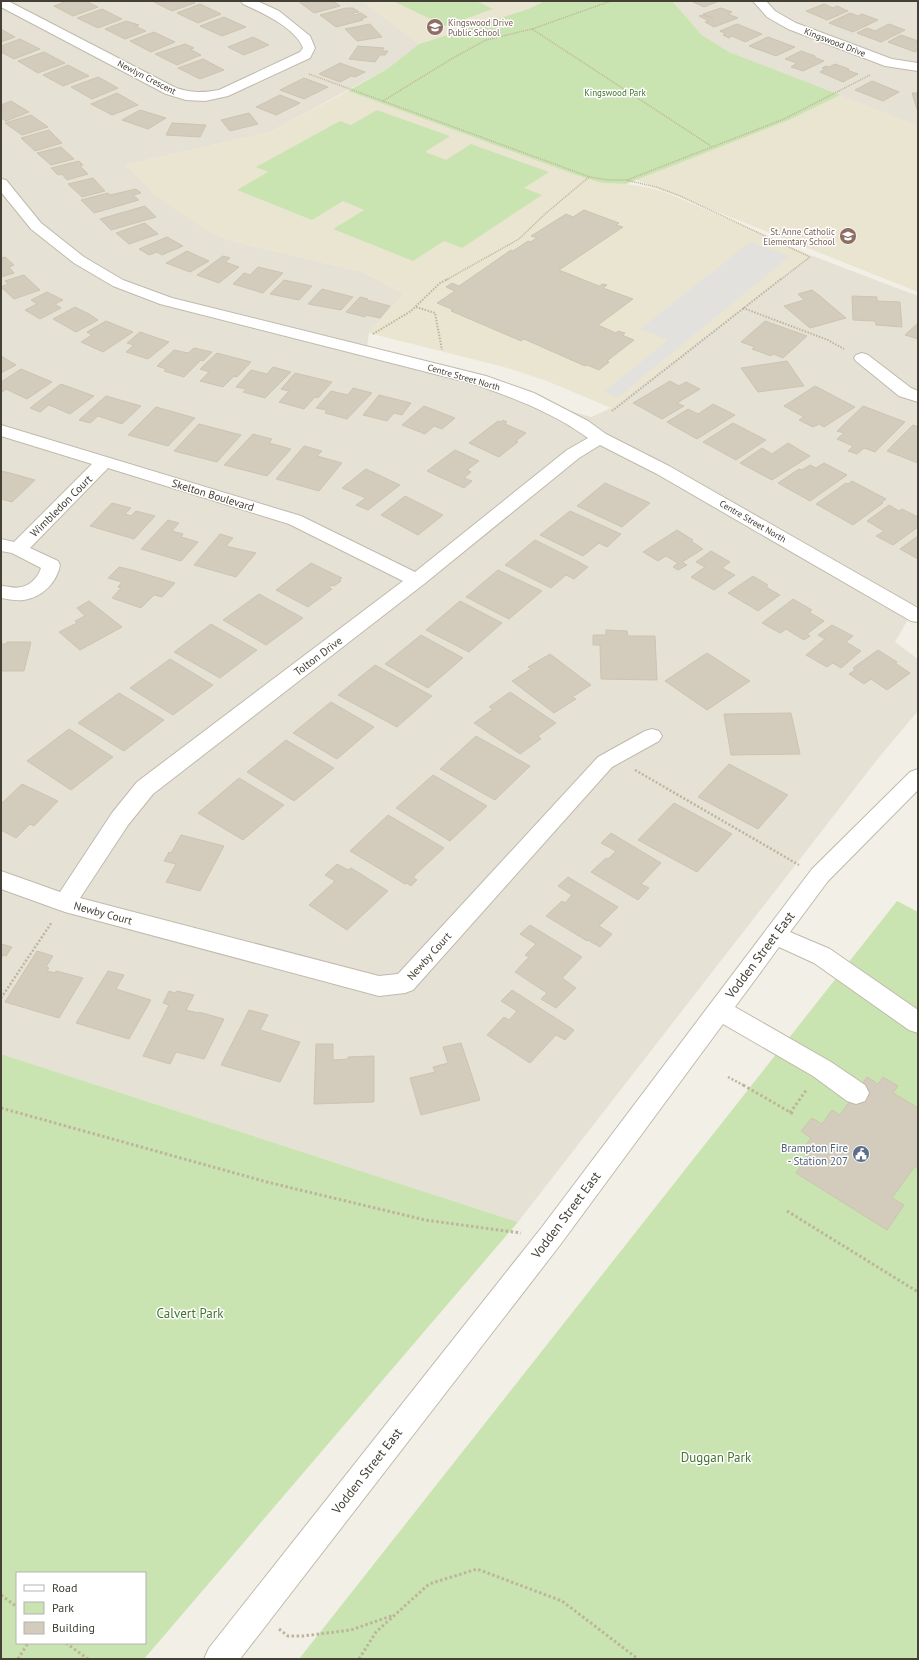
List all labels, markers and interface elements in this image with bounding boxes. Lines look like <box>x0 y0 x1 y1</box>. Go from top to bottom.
school or university icon: Kingswood Drive Public School <box>425 17 445 37</box>
place label: Kingswood Drive Public School <box>448 17 513 38</box>
street label: Kingswood Drive <box>803 25 868 59</box>
street label: Newlyn Crescent <box>116 58 178 96</box>
park label: Kingswood Park <box>584 87 646 98</box>
place label: St. Anne Catholic Elementary School <box>763 226 835 247</box>
school or university icon: St. Anne Catholic Elementary School <box>838 226 858 246</box>
street label: Centre Street North <box>426 361 502 393</box>
street label: Wimbledon Court <box>27 472 95 540</box>
street label: Skelton Boulevard <box>170 476 256 514</box>
street label: Centre Street North <box>718 497 788 545</box>
street label: Tolton Drive <box>291 633 345 679</box>
street label: Newby Court <box>72 898 134 928</box>
street label: Vodden Street East <box>721 908 799 1003</box>
street label: Newby Court <box>404 929 454 983</box>
place label: Brampton Fire - Station 207 <box>781 1141 848 1168</box>
public building icon: Brampton Fire - Station 207 <box>851 1144 871 1164</box>
street label: Vodden Street East <box>527 1168 605 1263</box>
park label: Calvert Park <box>157 1305 224 1322</box>
street label: Vodden Street East <box>327 1424 406 1518</box>
park label: Duggan Park <box>681 1449 752 1466</box>
legend <box>16 1572 146 1644</box>
text: Road <box>52 1580 77 1595</box>
text: Park <box>52 1600 74 1615</box>
text: Building <box>52 1620 95 1635</box>

